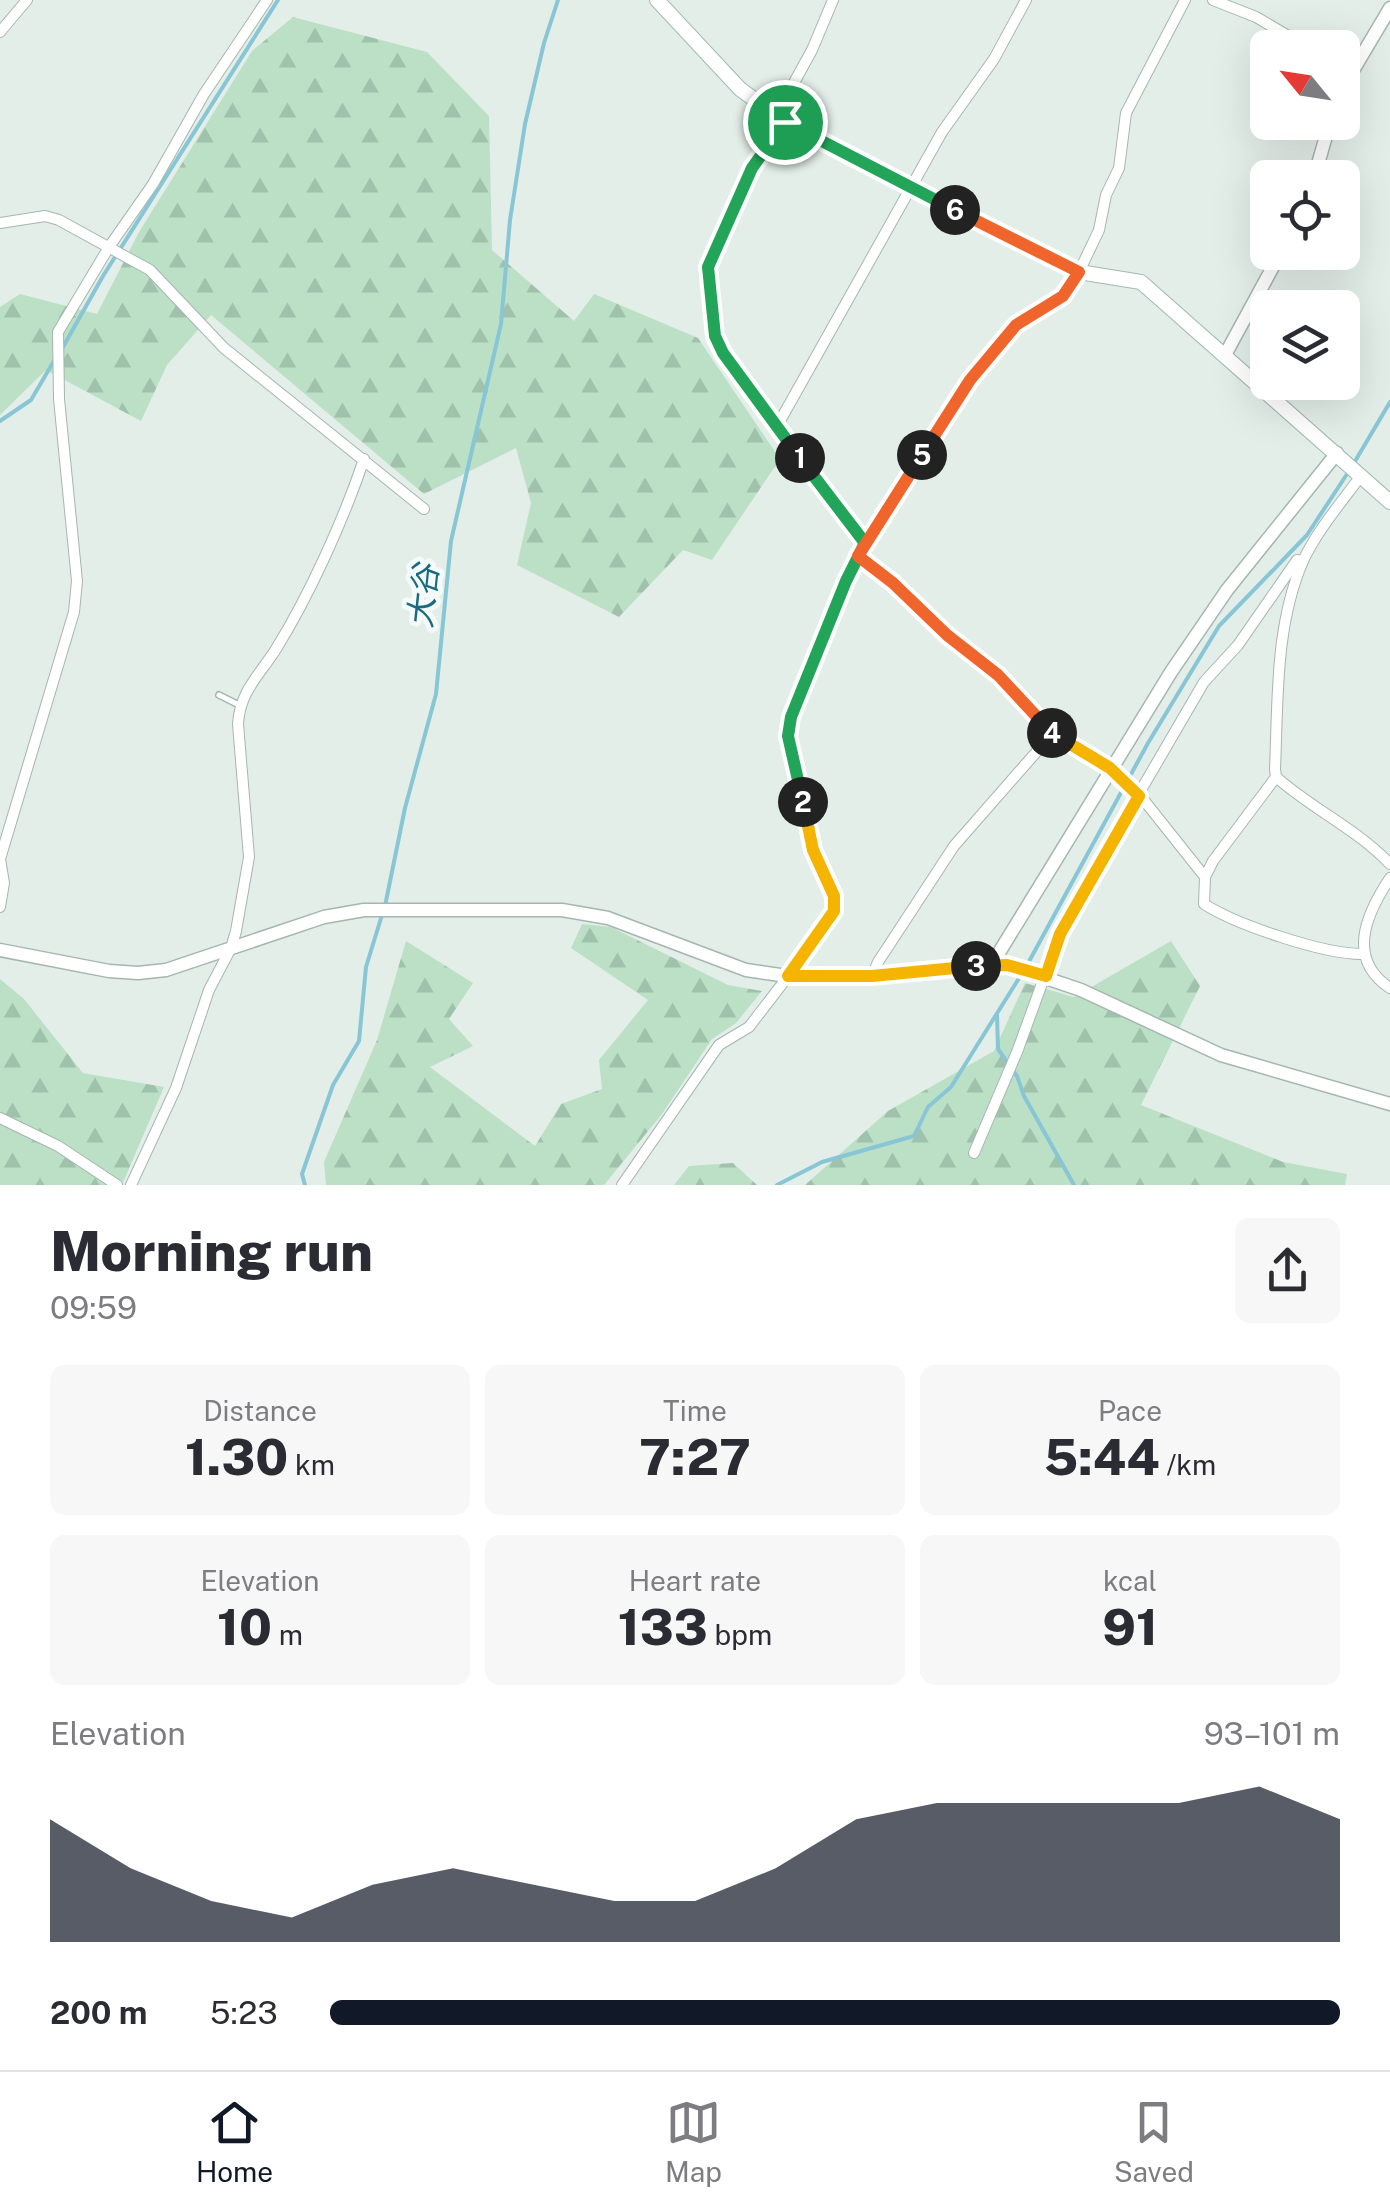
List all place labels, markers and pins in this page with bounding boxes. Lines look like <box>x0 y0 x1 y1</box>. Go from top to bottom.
pin <box>743 80 828 165</box>
pin: 6 <box>930 185 980 235</box>
pin: 5 <box>897 430 947 480</box>
pin: 1 <box>775 433 825 483</box>
pin: 4 <box>1027 708 1077 758</box>
pin: 2 <box>778 777 828 827</box>
pin: 3 <box>951 941 1001 991</box>

